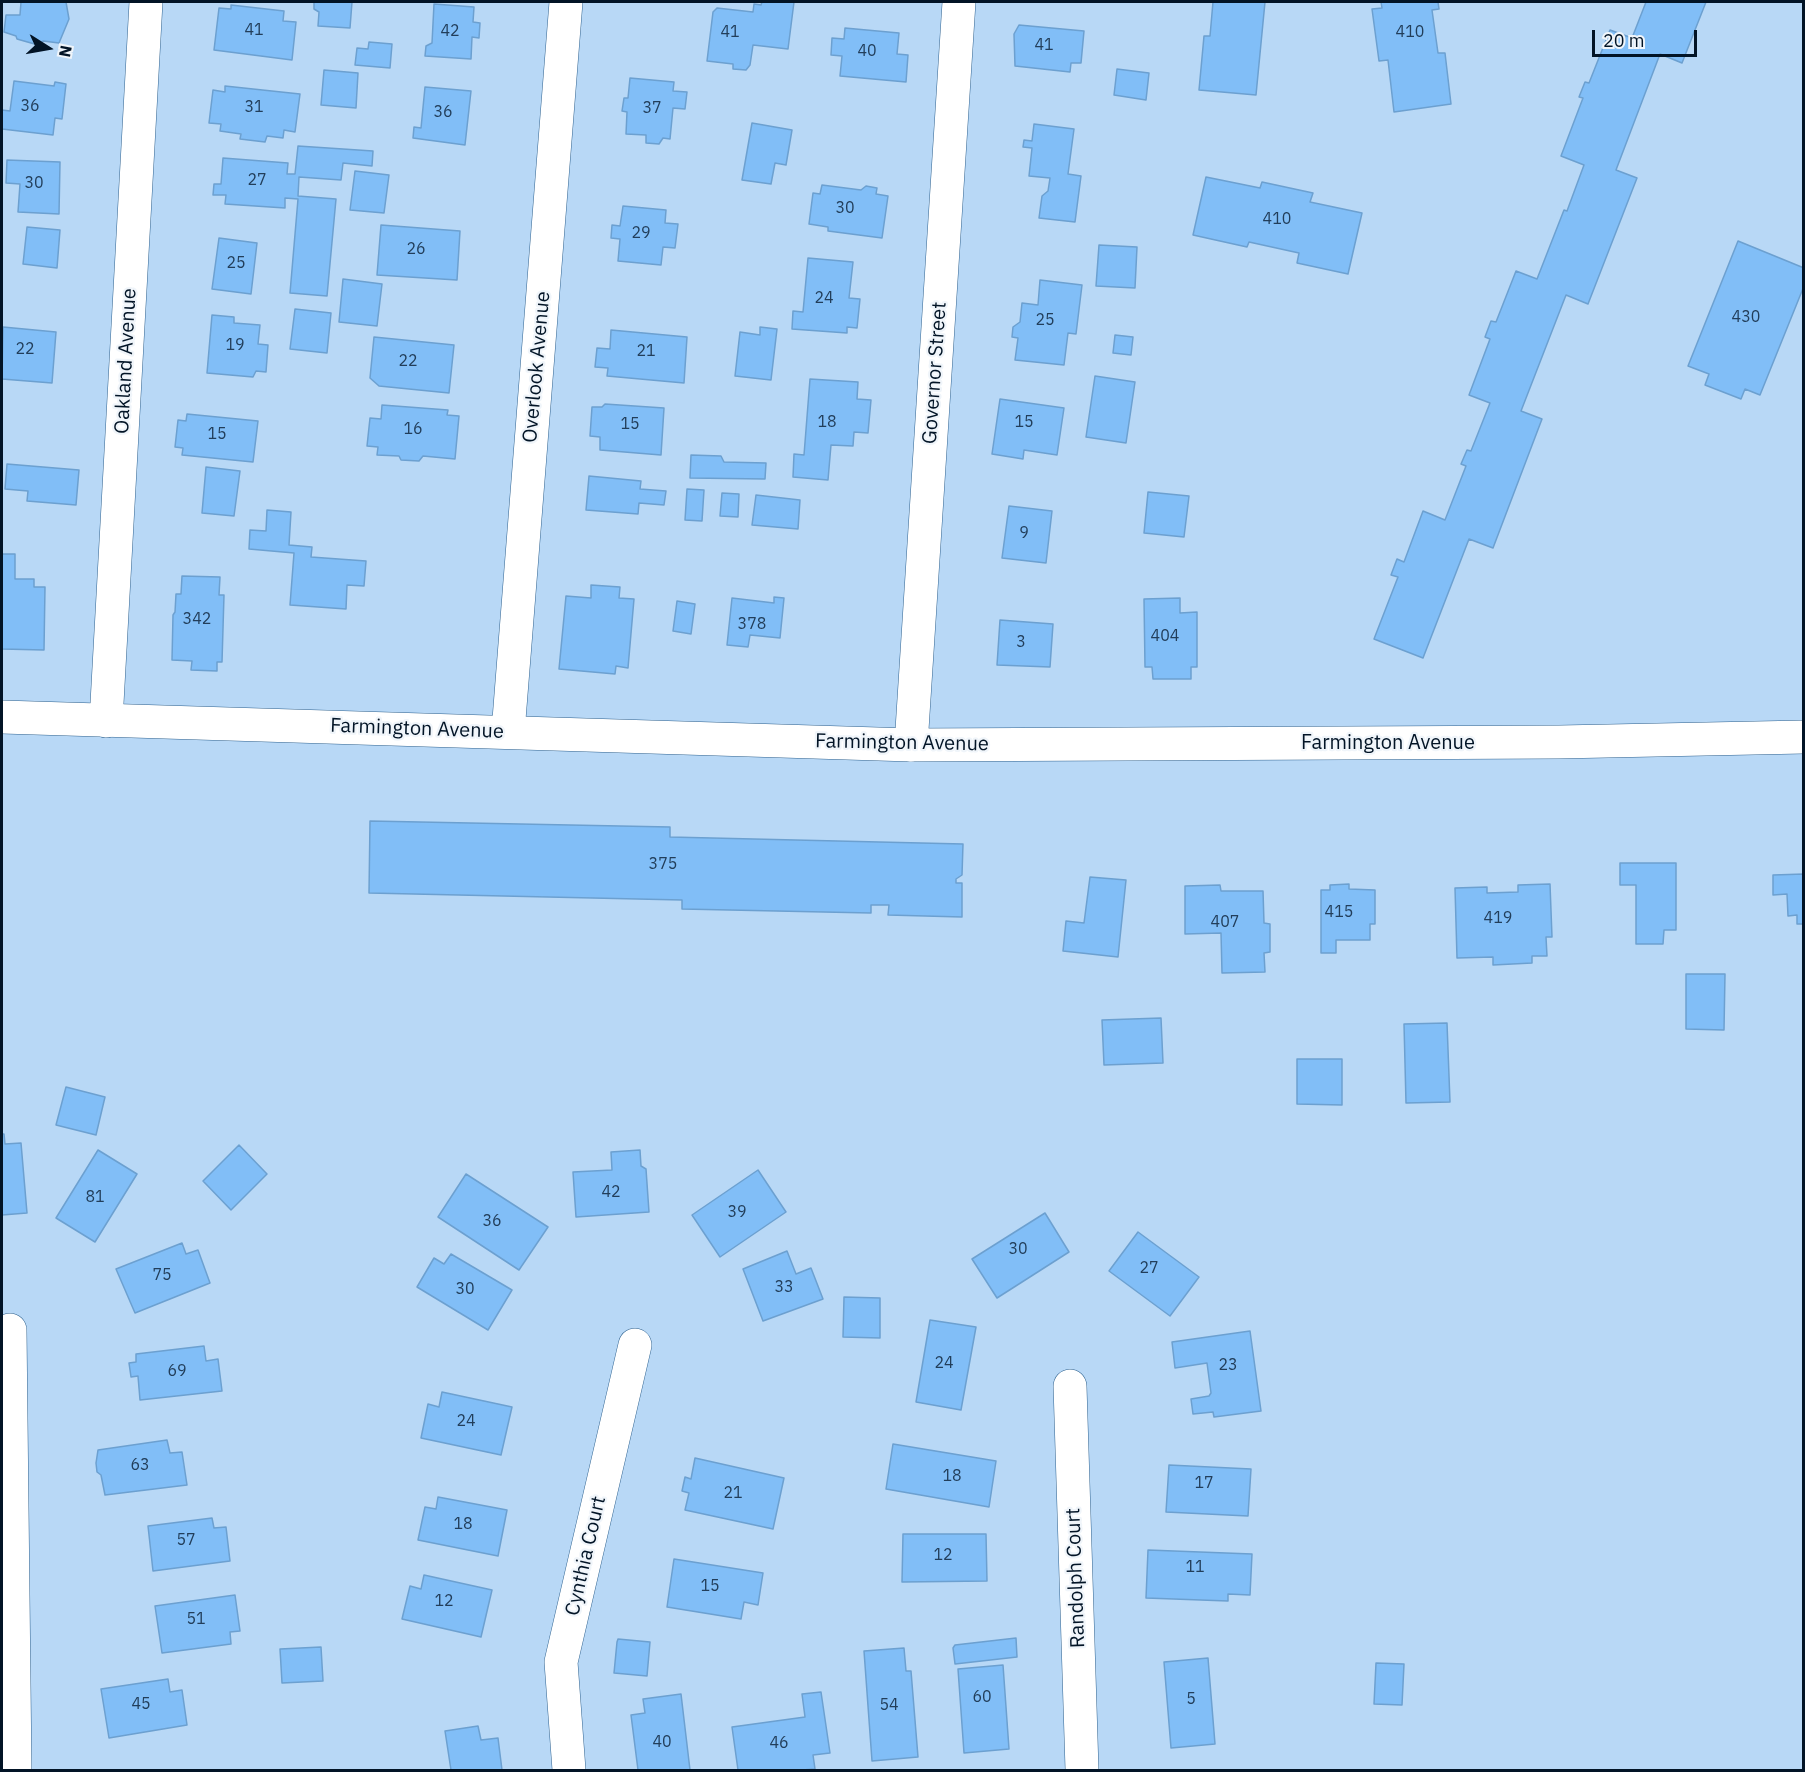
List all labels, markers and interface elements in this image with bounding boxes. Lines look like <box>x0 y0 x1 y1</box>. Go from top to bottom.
north arrow <box>18 18 78 78</box>
scale bar <box>1595 18 1700 56</box>
house number: 41 <box>244 20 264 40</box>
house number: 42 <box>440 21 460 41</box>
house number: 41 <box>720 22 740 42</box>
house number: 410 <box>1396 22 1424 42</box>
text: 20 m <box>1603 29 1645 52</box>
house number: 41 <box>1034 35 1054 55</box>
house number: 40 <box>857 41 877 61</box>
text: N <box>55 44 77 59</box>
house number: 36 <box>20 96 40 116</box>
house number: 31 <box>244 97 264 117</box>
house number: 37 <box>642 98 662 118</box>
house number: 36 <box>433 102 453 122</box>
house number: 27 <box>247 170 267 190</box>
house number: 30 <box>24 173 44 193</box>
house number: 30 <box>835 198 855 218</box>
house number: 410 <box>1263 209 1291 229</box>
house number: 29 <box>631 223 651 243</box>
house number: 26 <box>406 239 426 259</box>
house number: 25 <box>226 253 246 273</box>
street label: Oakland Avenue <box>110 287 142 435</box>
house number: 24 <box>814 288 834 308</box>
street label: Overlook Avenue <box>518 290 556 444</box>
street label: Governor Street <box>918 301 952 445</box>
house number: 430 <box>1732 307 1760 327</box>
house number: 25 <box>1035 310 1055 330</box>
house number: 19 <box>225 335 245 355</box>
house number: 22 <box>15 339 35 359</box>
house number: 21 <box>636 341 656 361</box>
house number: 22 <box>398 351 418 371</box>
house number: 18 <box>817 412 837 432</box>
house number: 15 <box>1014 412 1034 432</box>
house number: 15 <box>620 414 640 434</box>
house number: 16 <box>403 419 423 439</box>
house number: 15 <box>207 424 227 444</box>
house number: 9 <box>1019 523 1029 543</box>
house number: 342 <box>183 609 211 629</box>
house number: 378 <box>738 614 766 634</box>
house number: 404 <box>1151 626 1179 646</box>
house number: 3 <box>1016 632 1026 652</box>
street label: Farmington Avenue <box>330 714 504 744</box>
street label: Farmington Avenue <box>815 729 989 757</box>
street label: Farmington Avenue <box>1301 731 1475 755</box>
house number: 375 <box>649 854 677 874</box>
house number: 415 <box>1325 902 1353 922</box>
house number: 419 <box>1484 908 1512 928</box>
house number: 407 <box>1211 912 1239 932</box>
house number: 42 <box>601 1182 621 1202</box>
house number: 81 <box>85 1187 105 1207</box>
house number: 39 <box>727 1202 747 1222</box>
house number: 36 <box>482 1211 502 1231</box>
house number: 30 <box>1008 1239 1028 1259</box>
house number: 27 <box>1139 1258 1159 1278</box>
house number: 75 <box>152 1265 172 1285</box>
house number: 33 <box>774 1277 794 1297</box>
house number: 30 <box>455 1279 475 1299</box>
house number: 24 <box>934 1353 954 1373</box>
house number: 23 <box>1218 1355 1238 1375</box>
house number: 69 <box>167 1361 187 1381</box>
house number: 24 <box>456 1411 476 1431</box>
house number: 63 <box>130 1455 150 1475</box>
house number: 18 <box>942 1466 962 1486</box>
house number: 17 <box>1194 1473 1214 1493</box>
house number: 21 <box>723 1483 743 1503</box>
street label: Cynthia Court <box>561 1494 611 1618</box>
street label: Randolph Court <box>1062 1508 1090 1648</box>
house number: 18 <box>453 1514 473 1534</box>
house number: 57 <box>176 1530 196 1550</box>
house number: 12 <box>933 1545 953 1565</box>
house number: 11 <box>1185 1557 1205 1577</box>
house number: 15 <box>700 1576 720 1596</box>
house number: 12 <box>434 1591 454 1611</box>
house number: 51 <box>186 1609 206 1629</box>
house number: 60 <box>972 1687 992 1707</box>
house number: 5 <box>1186 1689 1196 1709</box>
house number: 45 <box>131 1694 151 1714</box>
house number: 54 <box>879 1695 899 1715</box>
house number: 40 <box>652 1732 672 1752</box>
house number: 46 <box>769 1733 789 1753</box>

